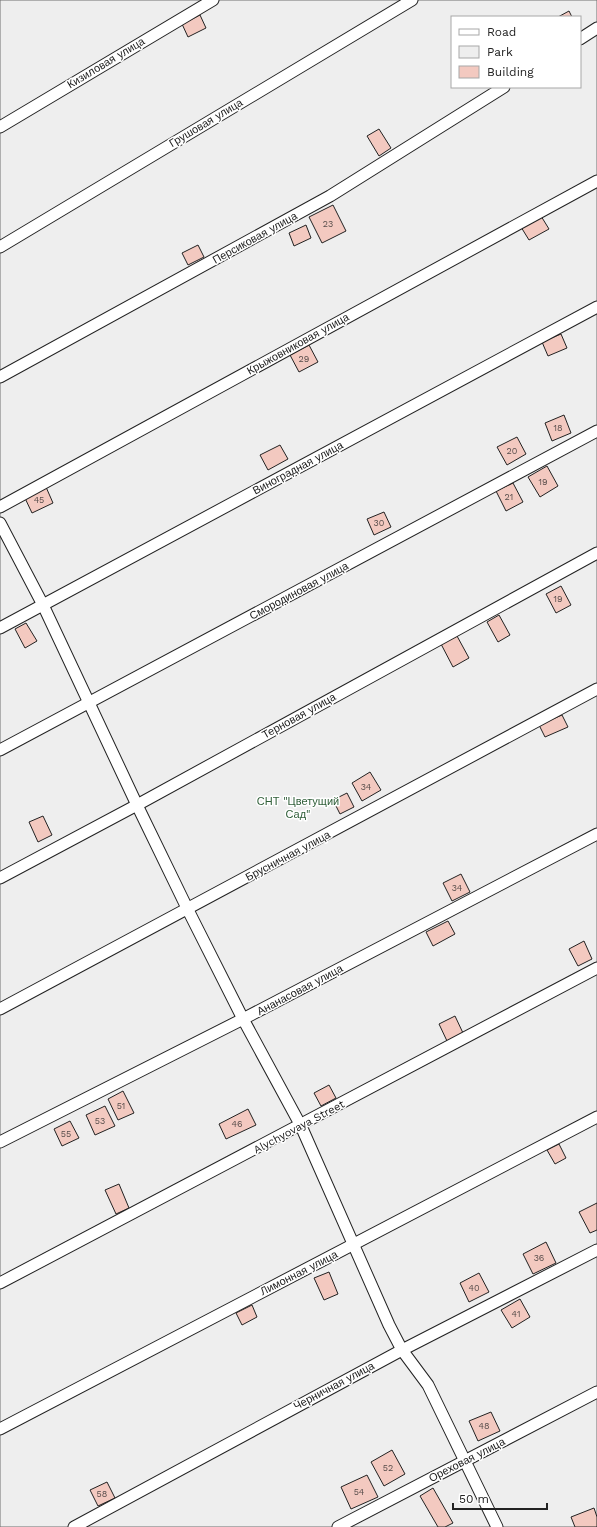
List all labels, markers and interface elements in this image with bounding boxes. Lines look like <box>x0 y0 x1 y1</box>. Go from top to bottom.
legend <box>451 16 581 88</box>
text: Road <box>487 25 516 39</box>
street label: Кизиловая улица <box>65 34 148 91</box>
text: Park <box>487 45 513 59</box>
text: Building <box>487 65 534 79</box>
street label: Грушовая улица <box>167 95 246 150</box>
street label: Персиковая улица <box>210 209 300 267</box>
house number: 23 <box>323 219 333 229</box>
street label: Крыжовниковая улица <box>245 310 352 378</box>
house number: 29 <box>299 354 309 364</box>
house number: 18 <box>553 423 563 433</box>
street label: Виноградная улица <box>251 438 346 497</box>
house number: 20 <box>507 446 518 456</box>
house number: 19 <box>538 477 548 487</box>
house number: 21 <box>505 492 513 502</box>
house number: 45 <box>34 495 44 505</box>
house number: 30 <box>374 518 385 528</box>
street label: Смородиновая улица <box>247 559 351 623</box>
house number: 19 <box>553 594 563 604</box>
street label: Терновая улица <box>260 690 339 742</box>
house number: 34 <box>361 782 372 792</box>
park label: СНТ "Цветущий Сад" <box>257 795 339 821</box>
street label: Брусничная улица <box>243 828 333 884</box>
house number: 34 <box>452 883 463 893</box>
street label: Ананасовая улица <box>255 961 346 1018</box>
street label: Alychyovaya Street <box>251 1097 347 1156</box>
house number: 51 <box>117 1101 125 1111</box>
house number: 53 <box>95 1116 105 1126</box>
house number: 46 <box>232 1119 242 1129</box>
house number: 55 <box>61 1129 71 1139</box>
street label: Лимонная улица <box>258 1247 341 1298</box>
house number: 36 <box>534 1253 544 1263</box>
house number: 40 <box>468 1283 480 1293</box>
house number: 41 <box>512 1309 520 1319</box>
street label: Черничная улица <box>291 1359 377 1413</box>
house number: 48 <box>478 1421 490 1431</box>
street label: Ореховая улица <box>427 1435 508 1485</box>
house number: 52 <box>383 1463 393 1473</box>
scale bar <box>453 1485 547 1511</box>
house number: 54 <box>354 1487 365 1497</box>
house number: 58 <box>97 1489 107 1499</box>
text: 50 m <box>459 1492 489 1506</box>

